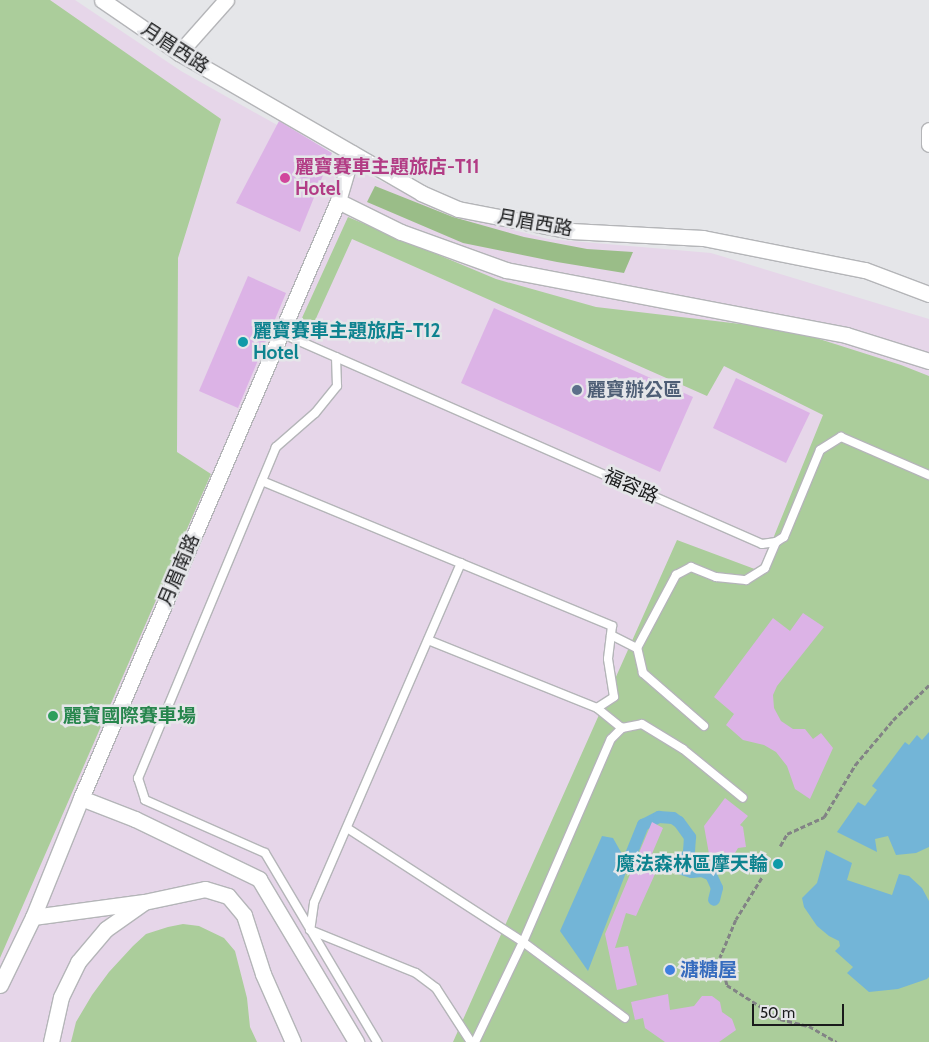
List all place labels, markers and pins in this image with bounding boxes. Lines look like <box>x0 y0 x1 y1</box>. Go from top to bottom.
place label: 麗寶賽車主題旅店-T11 Hotel <box>295 156 479 200</box>
marker: 麗寶賽車主題旅店-T11 Hotel <box>279 172 291 184</box>
place label: 麗寶賽車主題旅店-T12 Hotel <box>253 320 440 364</box>
marker: 麗寶賽車主題旅店-T12 Hotel <box>237 336 249 348</box>
place label: 麗寶辦公區 <box>587 379 682 401</box>
marker: 麗寶辦公區 <box>571 384 583 396</box>
place label: 麗寶國際賽車場 <box>63 705 196 727</box>
marker: 麗寶國際賽車場 <box>47 710 59 722</box>
place label: 魔法森林區摩天輪 <box>616 853 768 875</box>
marker: 魔法森林區摩天輪 <box>772 858 784 870</box>
place label: 溏糖屋 <box>680 959 737 981</box>
marker: 溏糖屋 <box>664 964 676 976</box>

